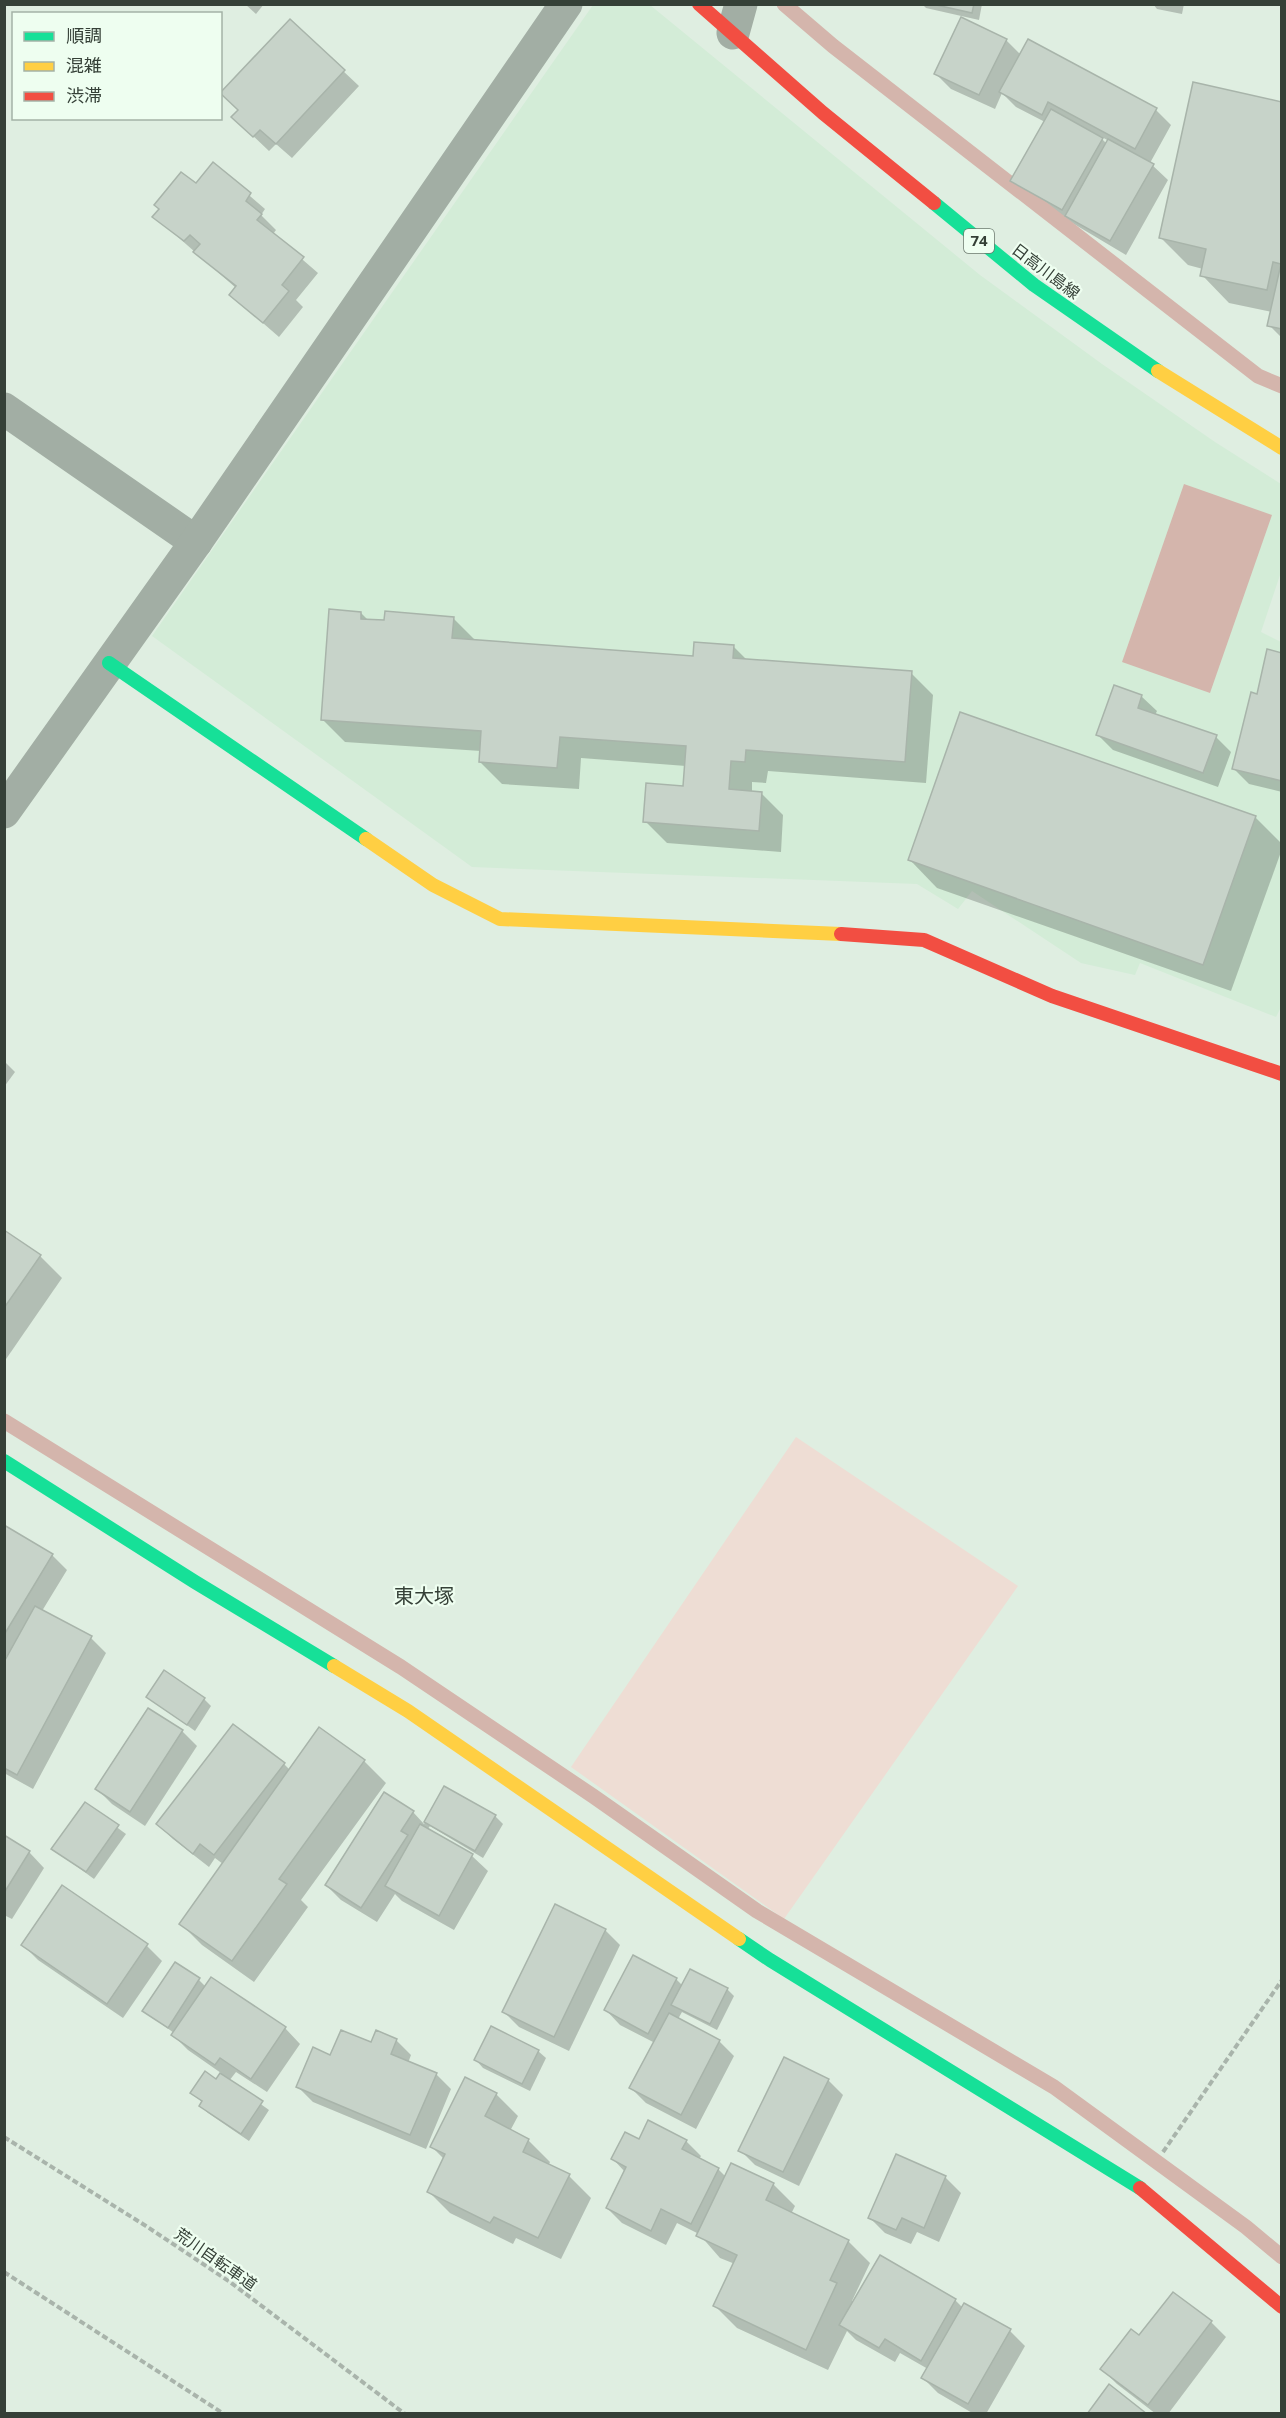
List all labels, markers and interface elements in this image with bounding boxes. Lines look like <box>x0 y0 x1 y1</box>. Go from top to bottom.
legend <box>12 12 222 120</box>
text: 順調 <box>66 23 102 47</box>
text: 混雑 <box>66 53 102 77</box>
text: 渋滞 <box>66 83 102 107</box>
road number: 74 <box>964 229 994 253</box>
street label: 日高川島線 <box>1007 238 1085 304</box>
district label: 東大塚 <box>394 1582 454 1609</box>
street label: 荒川自転車道 <box>170 2222 262 2296</box>

